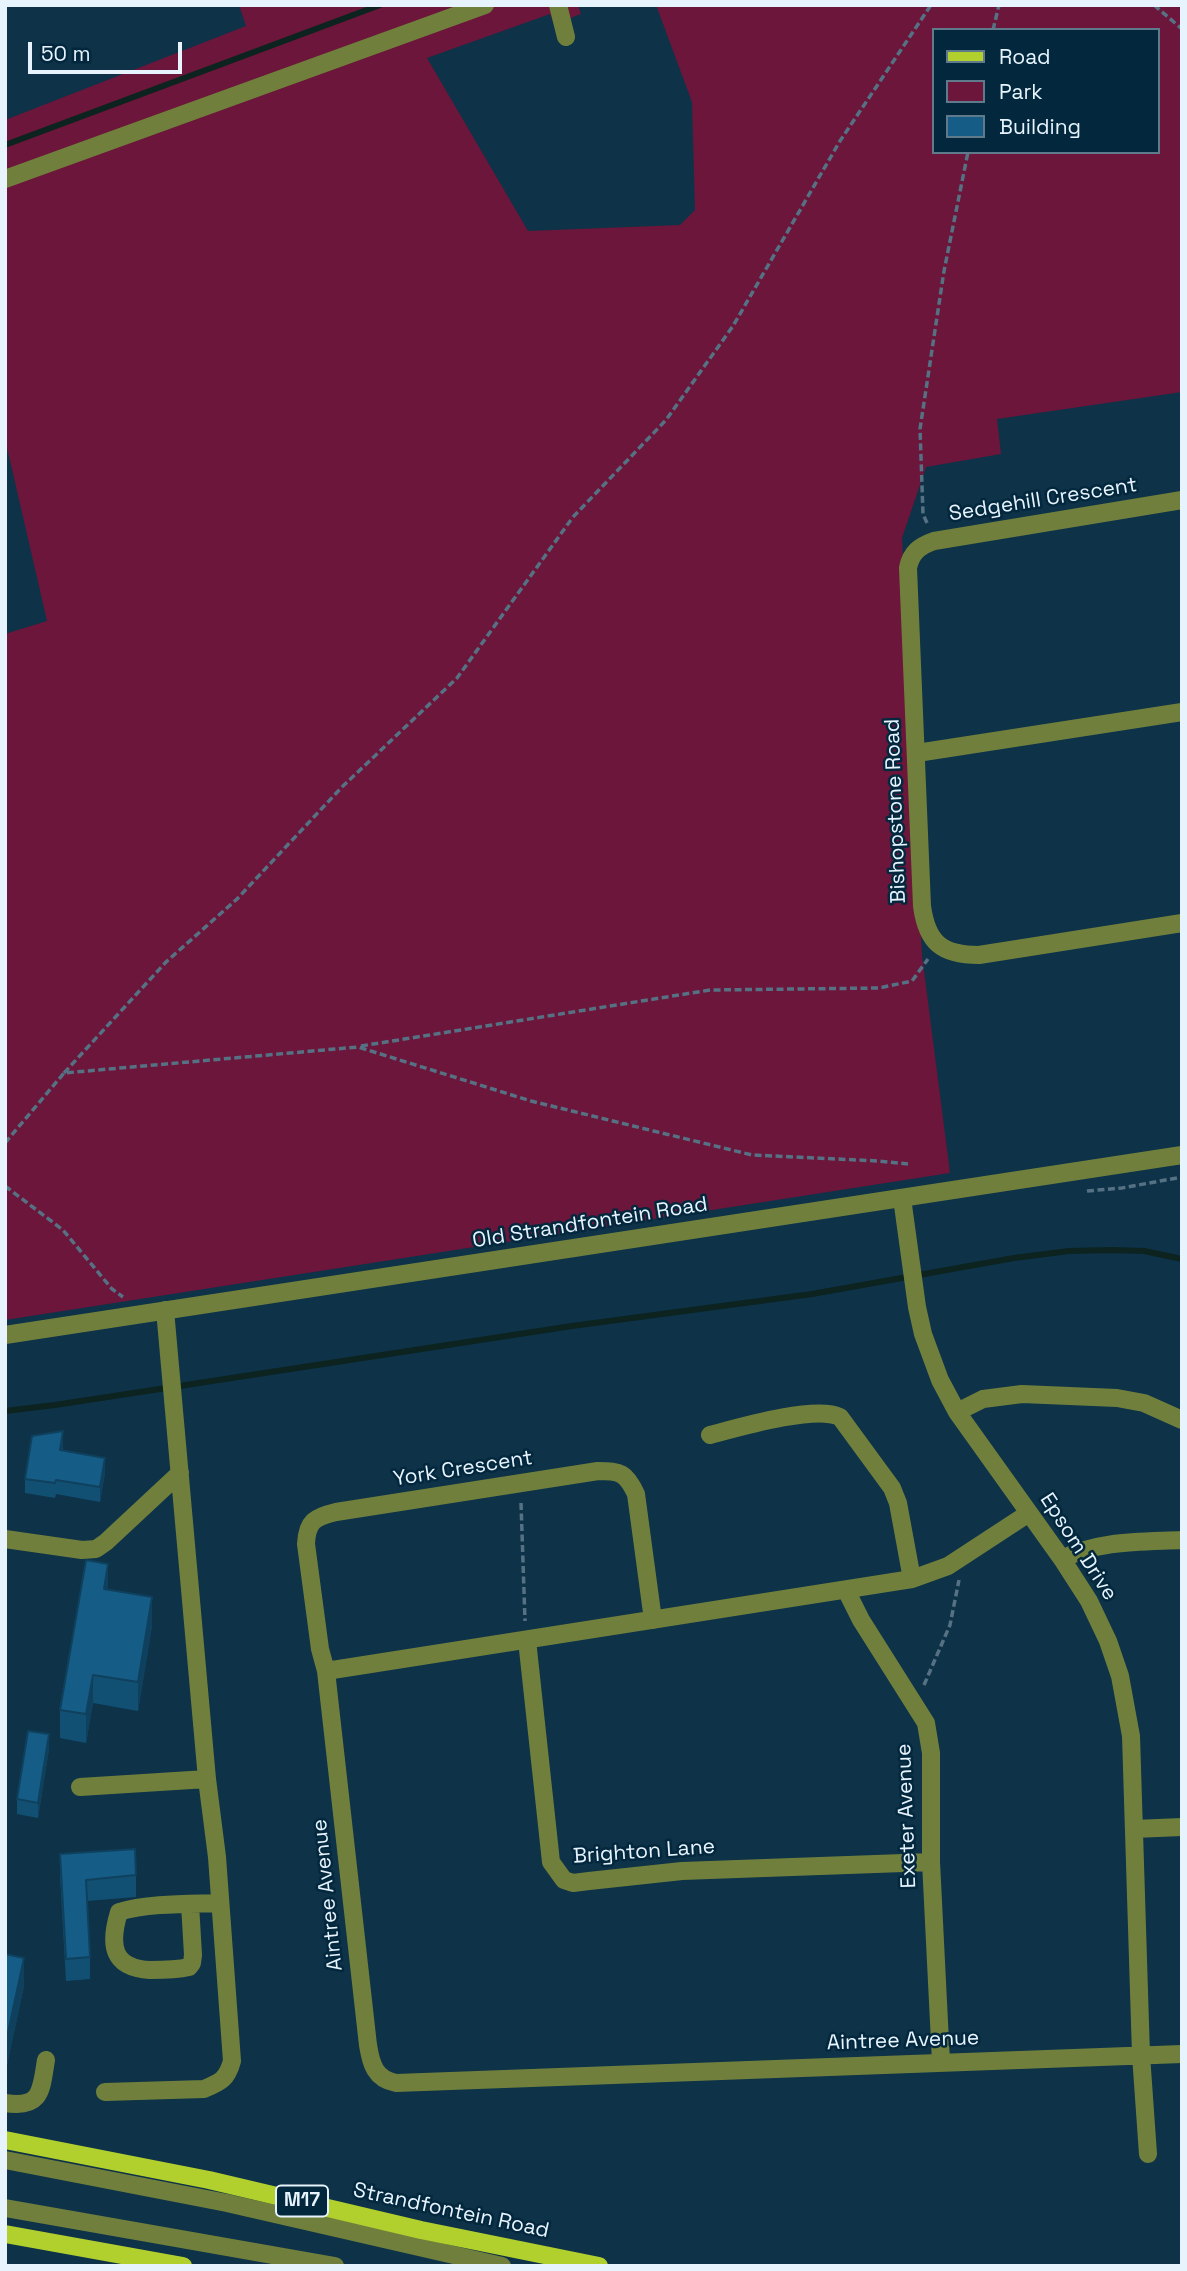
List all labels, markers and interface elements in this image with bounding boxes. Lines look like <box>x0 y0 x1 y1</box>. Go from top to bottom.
scale bar <box>32 28 186 72</box>
legend <box>932 28 1159 154</box>
text: 50 m <box>41 40 91 67</box>
text: Road <box>999 43 1051 70</box>
text: Park <box>999 78 1043 105</box>
text: Building <box>999 113 1081 140</box>
street label: Sedgehill Crescent <box>947 473 1139 527</box>
street label: Bishopstone Road <box>880 718 912 904</box>
street label: Old Strandfontein Road <box>471 1192 709 1254</box>
street label: York Crescent <box>392 1446 534 1492</box>
street label: Epsom Drive <box>1034 1488 1122 1606</box>
street label: Exeter Avenue <box>892 1743 922 1889</box>
street label: Aintree Avenue <box>307 1818 349 1972</box>
street label: Brighton Lane <box>572 1834 716 1870</box>
street label: Aintree Avenue <box>826 2026 980 2056</box>
street label: Strandfontein Road <box>351 2178 551 2244</box>
road number: M17 <box>276 2186 328 2216</box>

